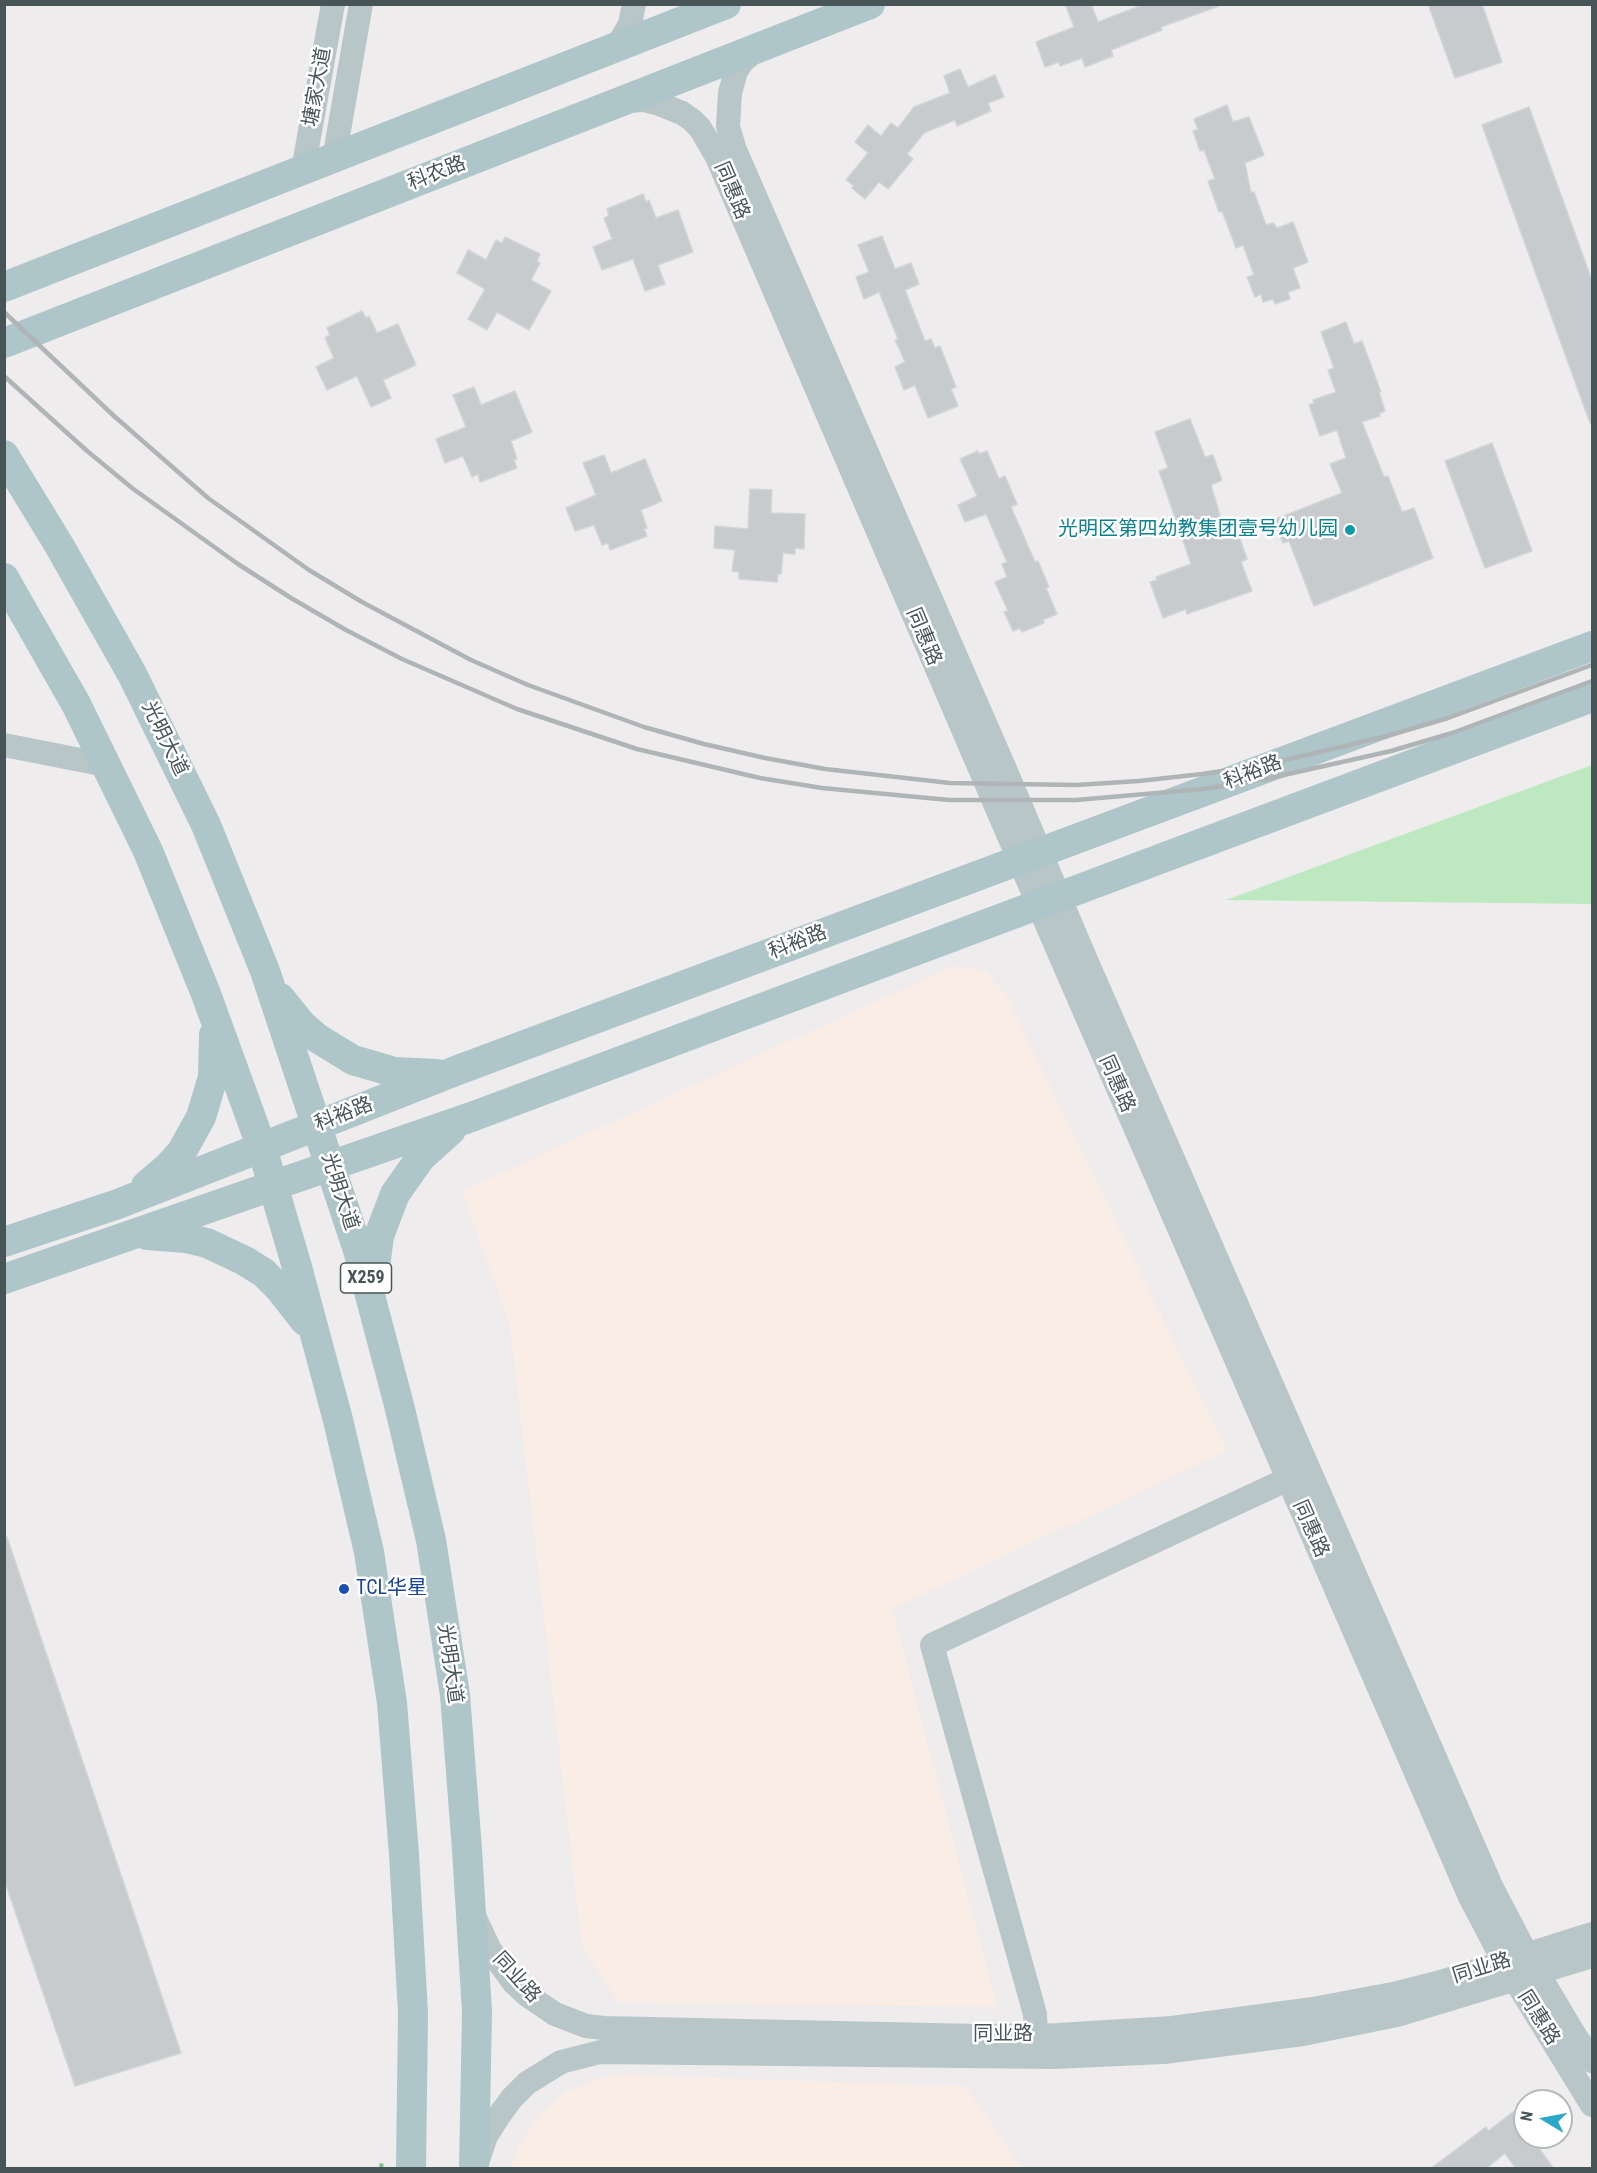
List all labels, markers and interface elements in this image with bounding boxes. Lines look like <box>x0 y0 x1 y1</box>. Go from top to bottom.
street label: 塘家大道 <box>299 46 337 128</box>
street label: 科农路 <box>405 152 469 196</box>
street label: 同惠路 <box>708 159 754 223</box>
place label: 光明区第四幼教集团壹号幼儿园 <box>1058 518 1338 542</box>
marker: 光明区第四幼教集团壹号幼儿园 <box>1343 523 1357 537</box>
street label: 同惠路 <box>900 605 946 669</box>
street label: 光明大道 <box>136 698 192 780</box>
street label: 科裕路 <box>1221 751 1285 795</box>
street label: 科裕路 <box>766 921 830 965</box>
street label: 同惠路 <box>1093 1052 1139 1116</box>
street label: 科裕路 <box>312 1093 376 1137</box>
street label: 光明大道 <box>315 1150 363 1234</box>
road number: X259 <box>340 1263 392 1293</box>
street label: 同惠路 <box>1287 1497 1333 1561</box>
place label: TCL华星 <box>356 1577 427 1601</box>
marker: TCL华星 <box>337 1582 351 1596</box>
street label: 光明大道 <box>432 1623 466 1705</box>
street label: 同业路 <box>487 1948 545 2008</box>
street label: 同业路 <box>1450 1949 1514 1989</box>
street label: 同惠路 <box>1512 1986 1564 2050</box>
street label: 同业路 <box>973 2023 1033 2047</box>
north arrow <box>1513 2089 1573 2149</box>
text: N <box>1517 2110 1537 2123</box>

